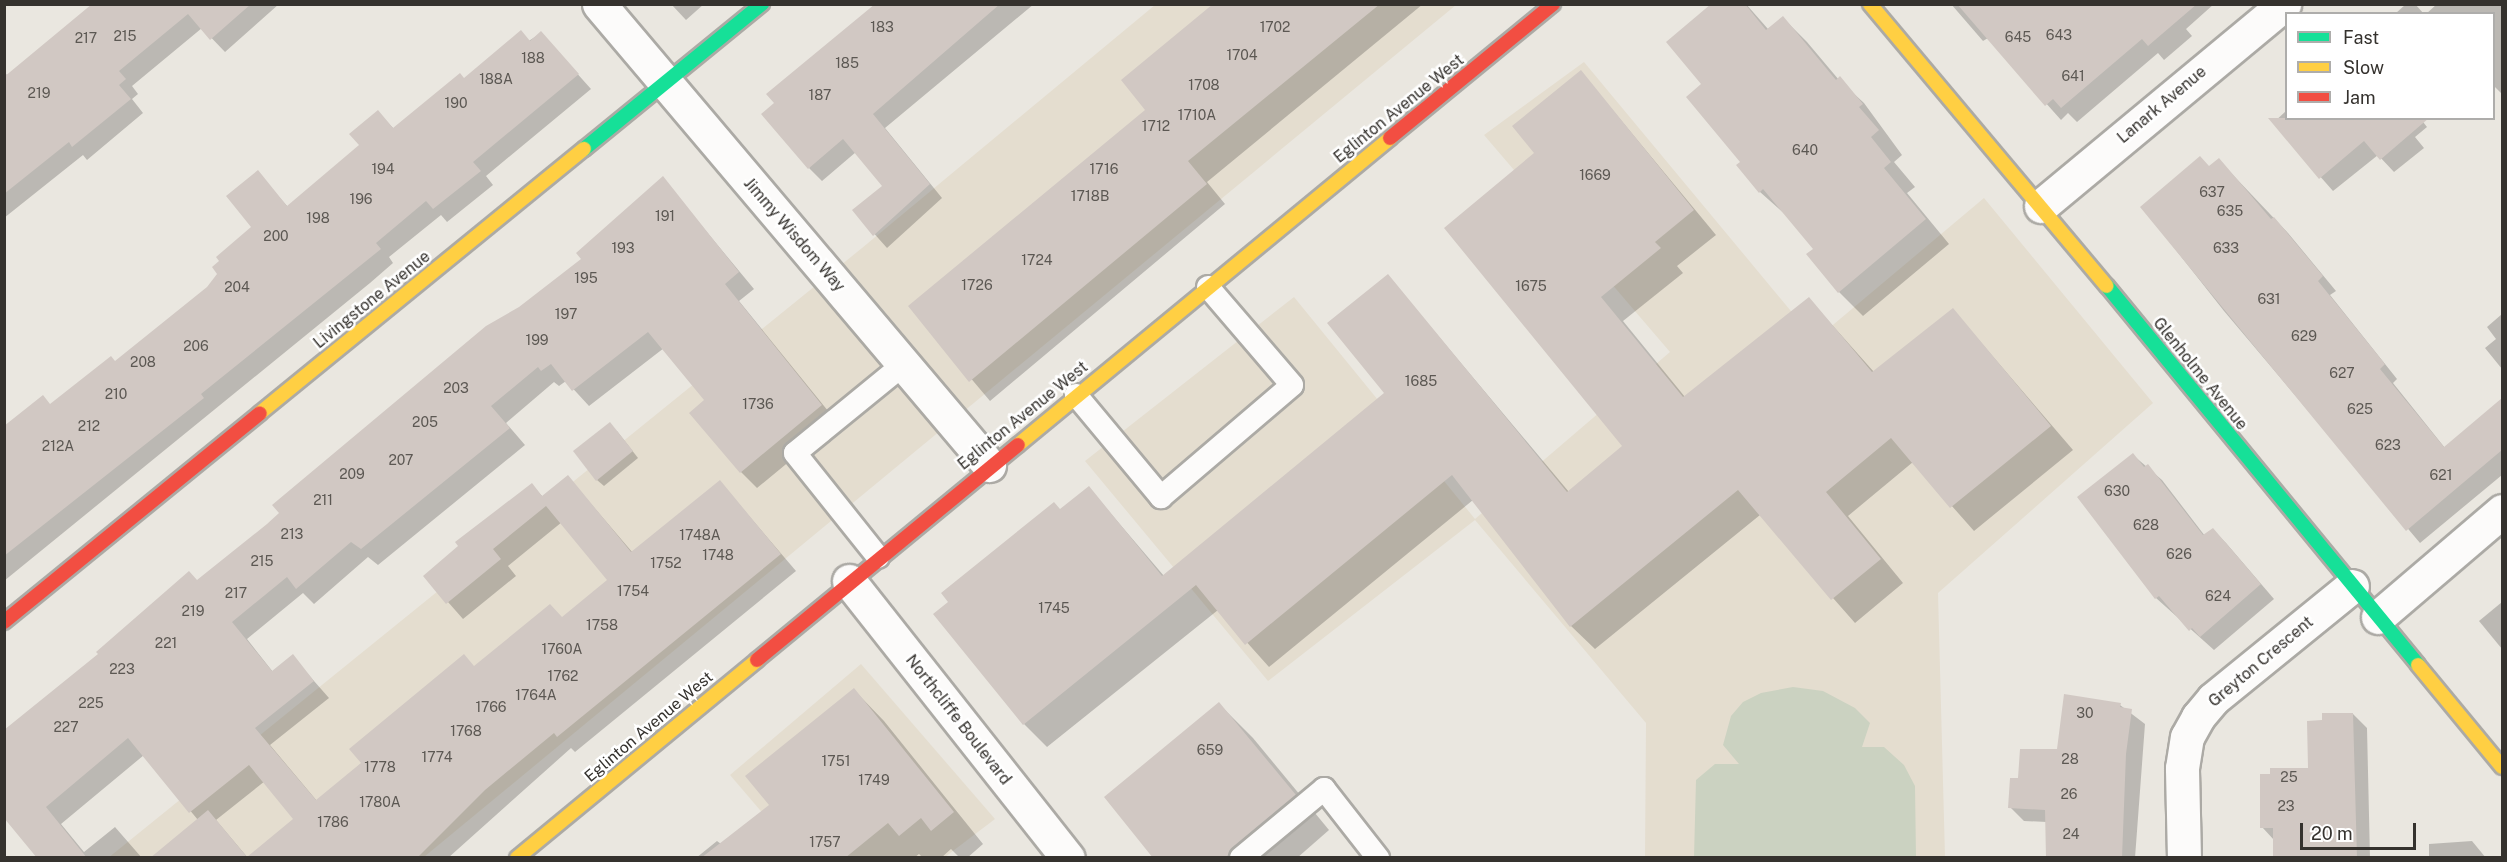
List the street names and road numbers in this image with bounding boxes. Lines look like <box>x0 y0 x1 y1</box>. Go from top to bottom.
street label: Eglinton Avenue West <box>1330 51 1468 167</box>
street label: Lanark Avenue <box>2114 62 2210 148</box>
street label: Jimmy Wisdom Way <box>739 174 849 296</box>
street label: Livingstone Avenue <box>310 247 434 353</box>
street label: Glenholme Avenue <box>2149 314 2251 434</box>
street label: Eglinton Avenue West <box>954 358 1092 474</box>
street label: Greyton Crescent <box>2205 613 2317 711</box>
street label: Northcliffe Boulevard <box>901 651 1015 789</box>
street label: Eglinton Avenue West <box>581 668 717 786</box>

